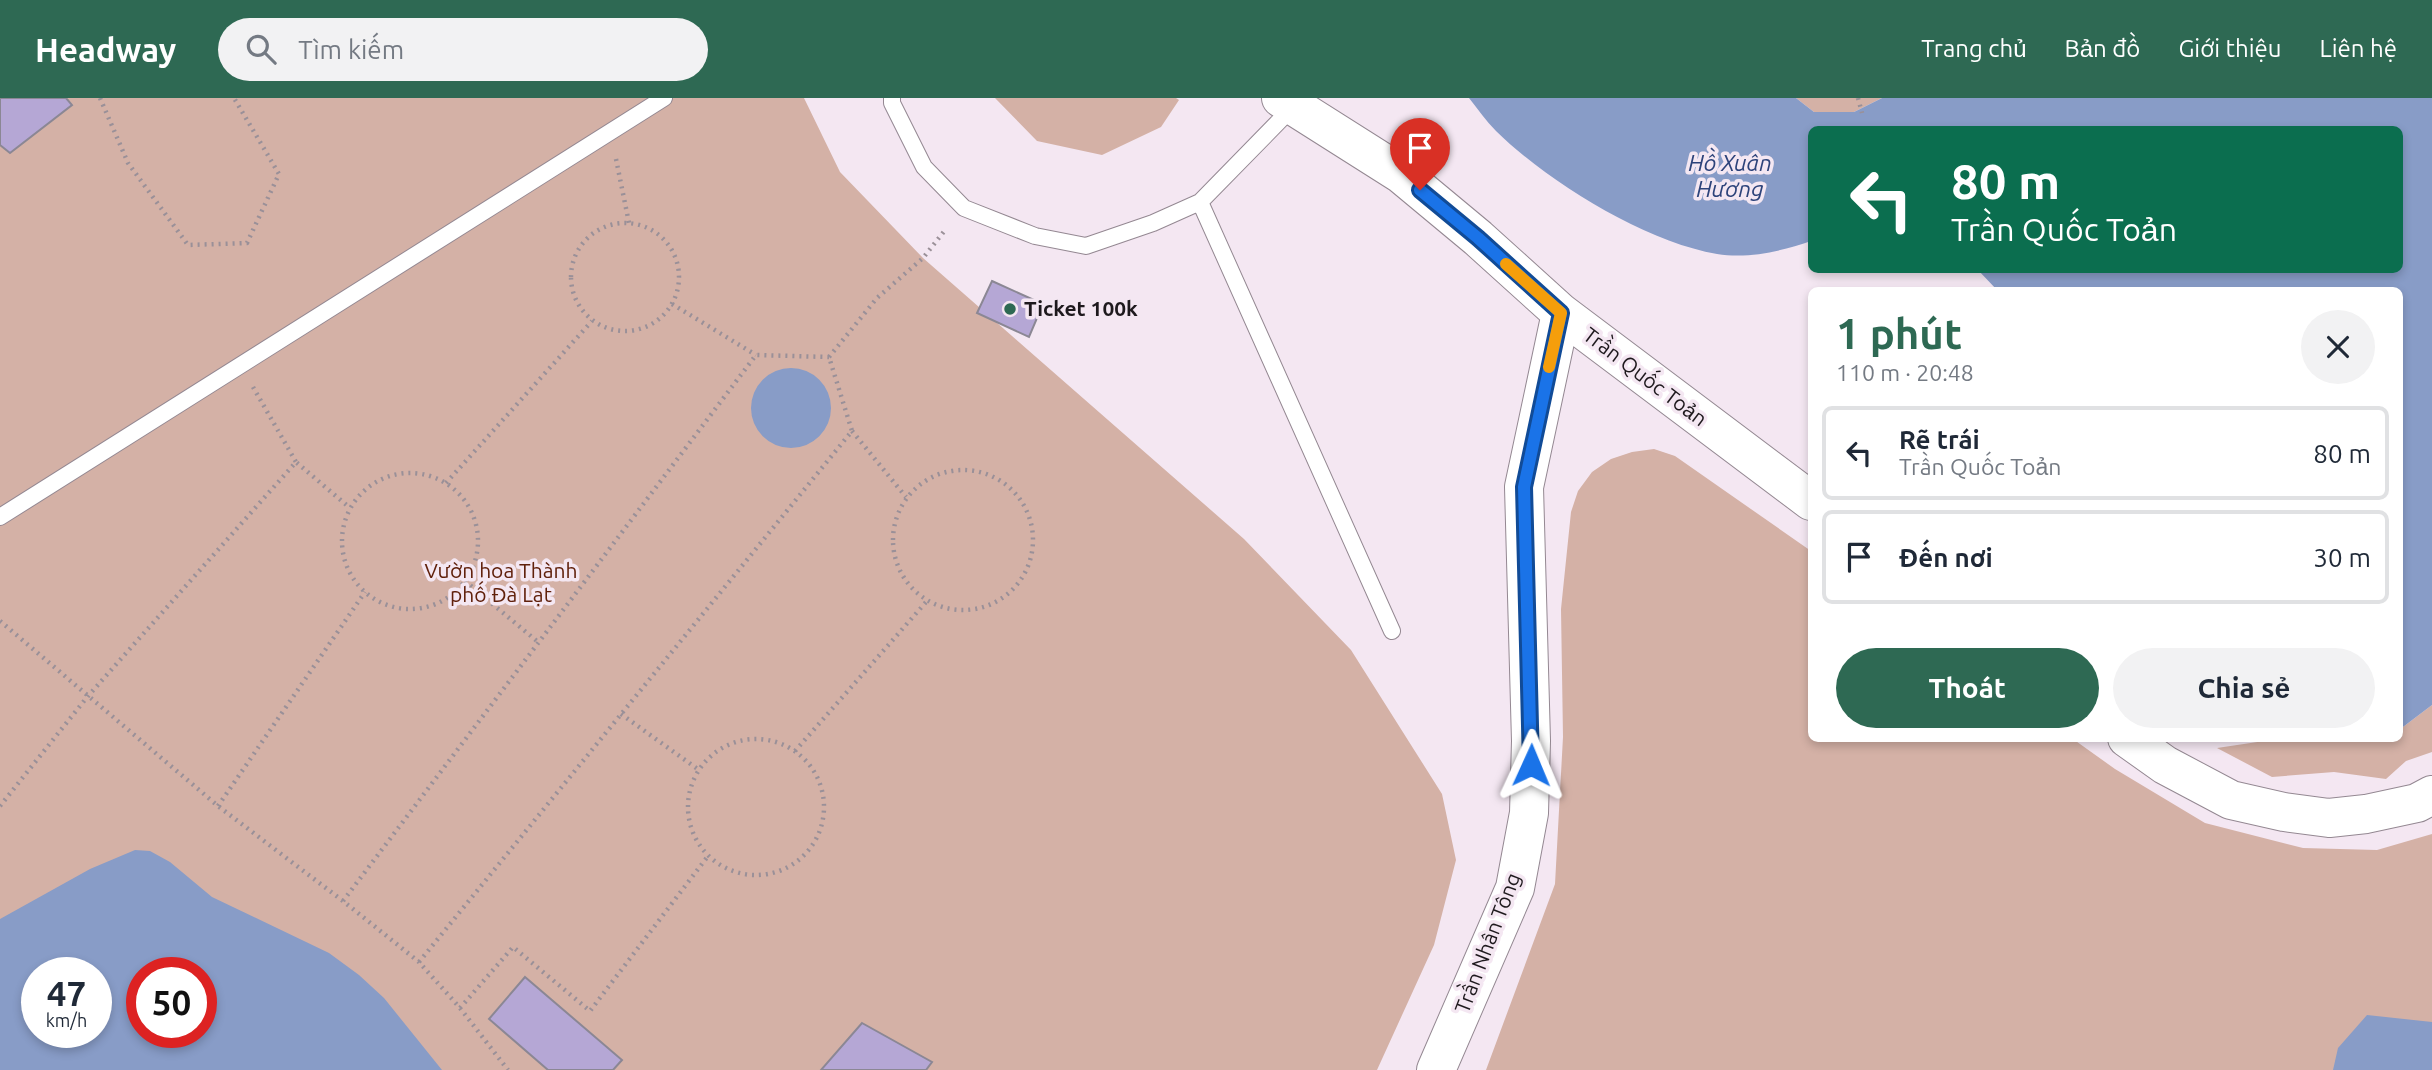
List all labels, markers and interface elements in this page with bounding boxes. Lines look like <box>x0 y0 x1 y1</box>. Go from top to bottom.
search box <box>218 18 708 81</box>
icon: search <box>242 30 280 68</box>
text: Headway <box>35 31 176 68</box>
text: Tìm kiếm <box>298 35 404 64</box>
text: Trang chủ <box>1921 35 2027 62</box>
text: Bản đồ <box>2065 35 2140 62</box>
text: Giới thiệu <box>2178 35 2282 62</box>
text: Liên hệ <box>2320 35 2397 62</box>
pin <box>1390 118 1450 190</box>
icon: arrive <box>1401 129 1439 167</box>
water label: Hồ Xuân Hương <box>1688 147 1772 201</box>
text: 80 m <box>1951 153 2060 208</box>
icon: left <box>1836 154 1927 245</box>
text: Trần Quốc Toản <box>1951 211 2177 247</box>
place label: Ticket 100k <box>1024 296 1138 320</box>
marker: Ticket 100k <box>1002 301 1018 317</box>
text: 1 phút <box>1836 310 1962 357</box>
button: close <box>2301 310 2375 384</box>
street label: Trần Quốc Toản <box>1579 320 1713 430</box>
text: 110 m · 20:48 <box>1836 360 1974 385</box>
text: Rẽ trái <box>1899 425 1980 454</box>
icon: left <box>1840 434 1878 472</box>
text: 80 m <box>2313 439 2371 468</box>
text: Trần Quốc Toản <box>1899 454 2061 479</box>
icon: arrive <box>1840 538 1878 576</box>
text: Đến nơi <box>1899 543 1993 572</box>
text: 30 m <box>2313 543 2371 572</box>
park label: Vườn hoa Thành phố Đà Lạt <box>425 558 577 606</box>
button: Thoát <box>1836 648 2099 728</box>
button: Chia sẻ <box>2113 648 2375 728</box>
position arrow <box>1494 728 1568 802</box>
street label: Trần Nhân Tông <box>1447 868 1525 1016</box>
speed limit sign: 50 <box>126 957 217 1048</box>
text: 47 <box>47 973 86 1013</box>
text: km/h <box>46 1010 87 1030</box>

